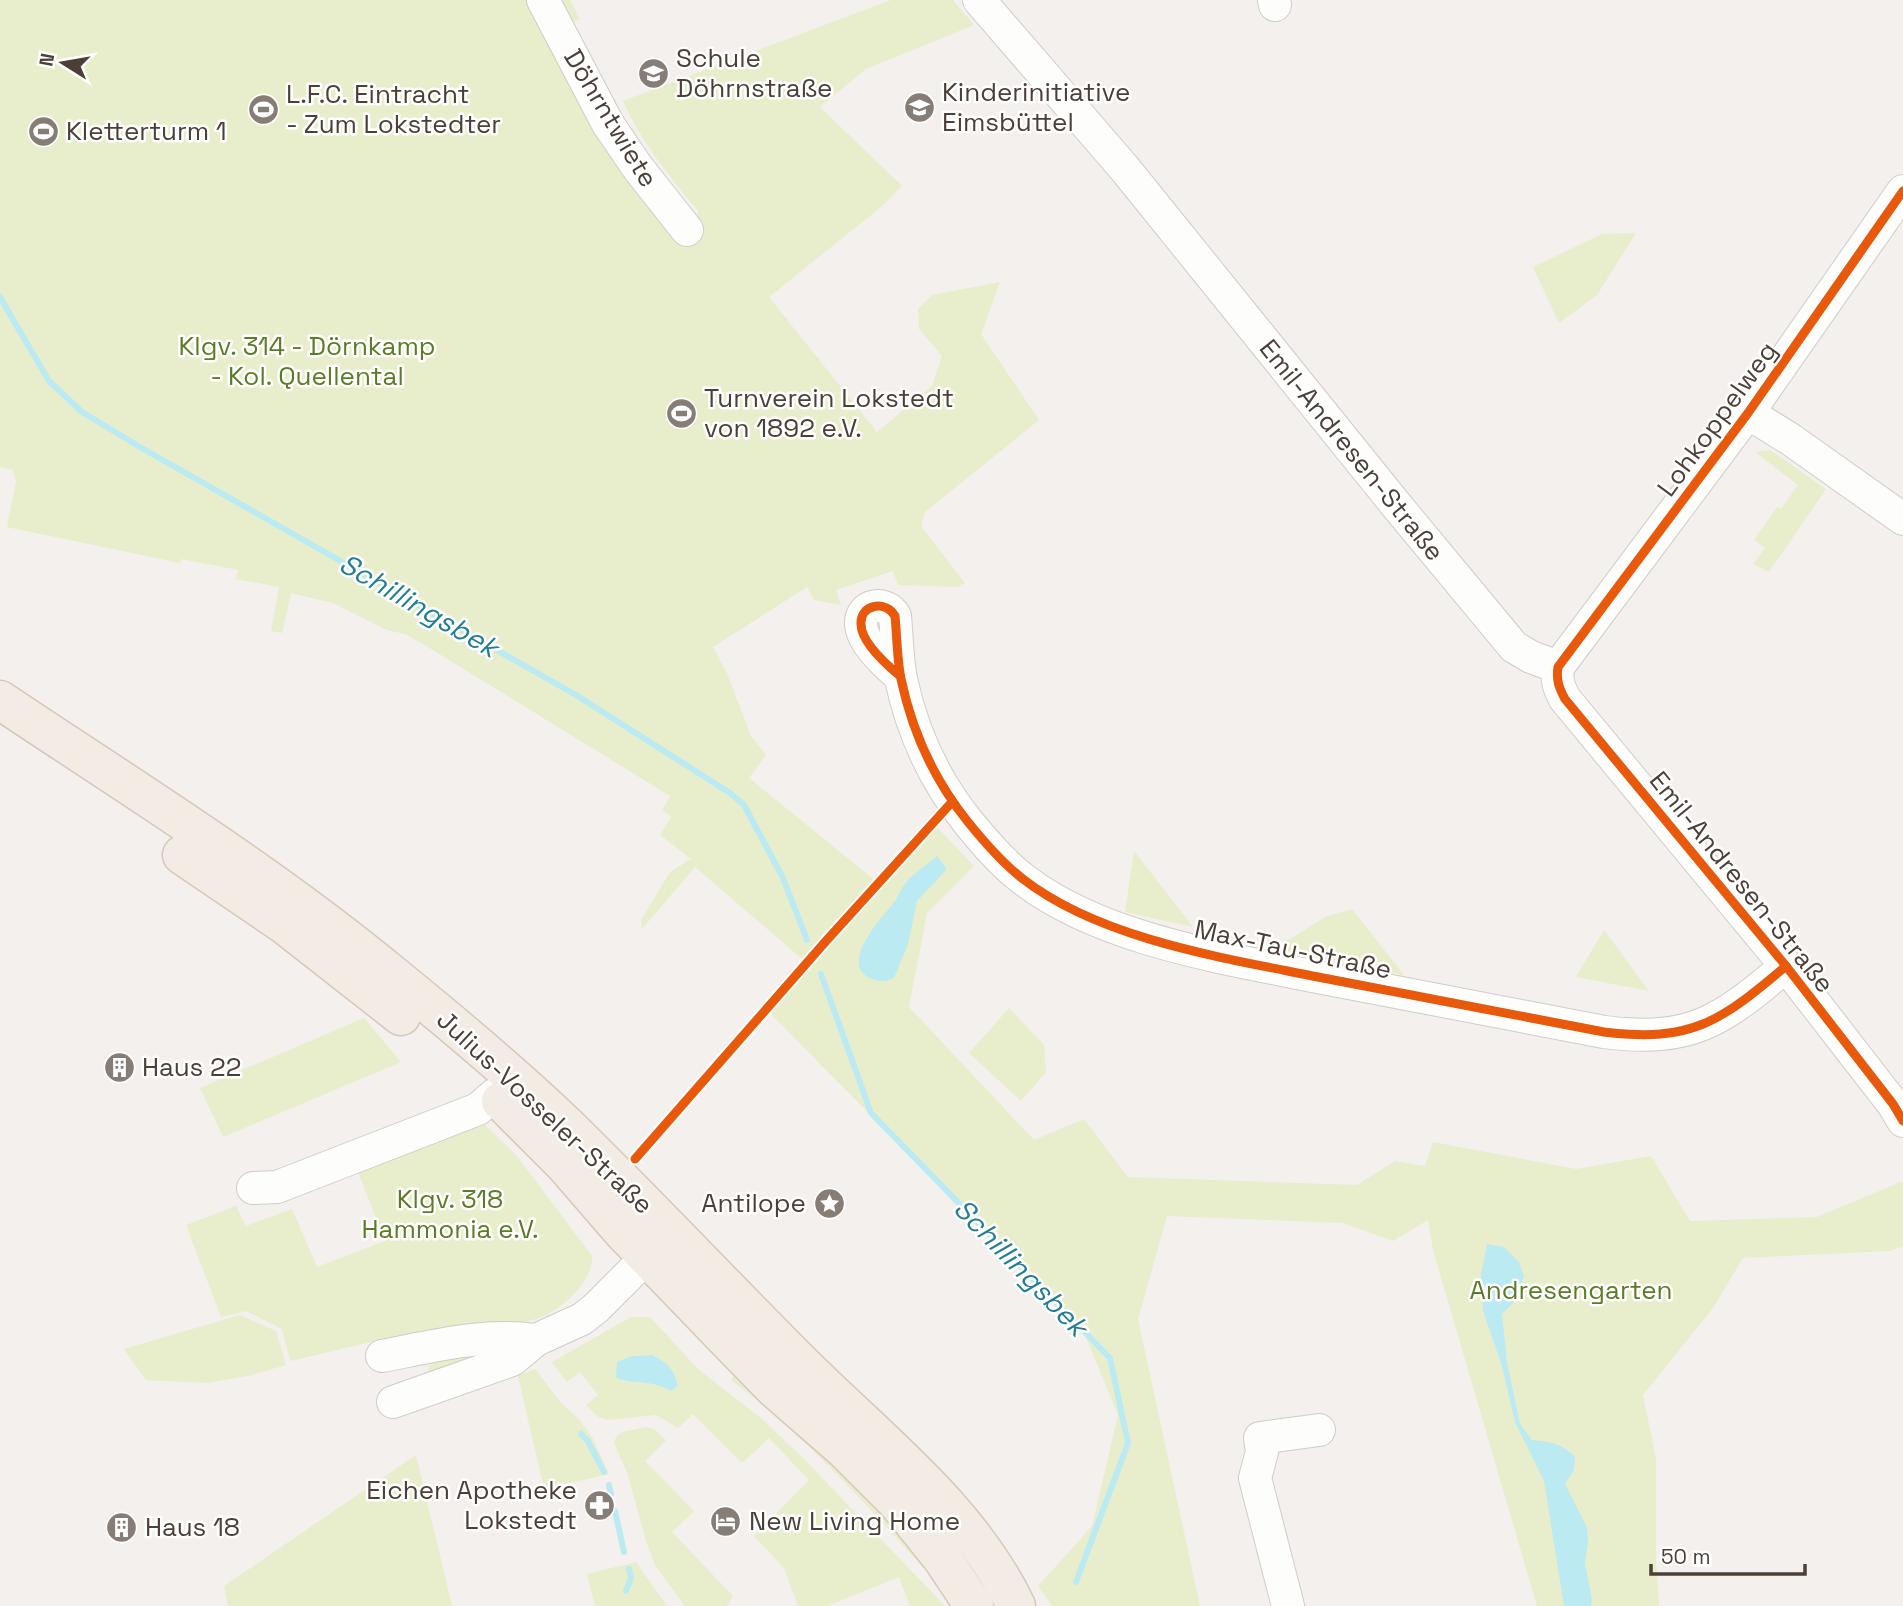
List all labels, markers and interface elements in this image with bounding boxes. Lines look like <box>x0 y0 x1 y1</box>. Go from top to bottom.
north arrow <box>28 28 98 98</box>
place label: Schule Döhrnstraße <box>676 41 832 105</box>
street label: Döhrntwiete <box>556 43 666 193</box>
text: N <box>33 51 60 68</box>
school or university icon: Schule Döhrnstraße <box>636 56 670 90</box>
place label: Kinderinitiative Eimsbüttel <box>942 75 1130 139</box>
place label: L.F.C. Eintracht - Zum Lokstedter <box>286 77 501 141</box>
school or university icon: Kinderinitiative Eimsbüttel <box>902 90 936 124</box>
sports icon: L.F.C. Eintracht - Zum Lokstedter <box>246 92 280 126</box>
sports icon: Kletterturm 1 <box>26 114 60 148</box>
place label: Kletterturm 1 <box>66 114 227 148</box>
park label: Klgv. 314 - Dörnkamp - Kol. Quellental <box>178 329 436 393</box>
street label: Emil-Andresen-Straße <box>1252 332 1452 568</box>
street label: Lohkoppelweg <box>1649 335 1785 503</box>
place label: Turnverein Lokstedt von 1892 e.V. <box>704 381 954 445</box>
sports icon: Turnverein Lokstedt von 1892 e.V. <box>664 396 698 430</box>
water label: Schillingsbek <box>333 545 508 667</box>
street label: Emil-Andresen-Straße <box>1642 764 1842 1000</box>
street label: Max-Tau-Straße <box>1191 911 1395 987</box>
street label: Julius-Vosseler-Straße <box>429 1003 661 1221</box>
building icon: Haus 22 <box>102 1050 136 1084</box>
place label: Haus 22 <box>142 1050 241 1084</box>
park label: Klgv. 318 Hammonia e.V. <box>361 1182 539 1246</box>
place label: Antilope <box>701 1186 806 1220</box>
place icon: Antilope <box>812 1186 846 1220</box>
water label: Schillingsbek <box>946 1190 1098 1346</box>
park label: Andresengarten <box>1469 1273 1673 1307</box>
place label: Eichen Apotheke Lokstedt <box>366 1473 577 1537</box>
pharmacy icon: Eichen Apotheke Lokstedt <box>583 1488 617 1522</box>
hotel icon: New Living Home <box>709 1504 743 1538</box>
place label: New Living Home <box>749 1504 960 1538</box>
building icon: Haus 18 <box>105 1510 139 1544</box>
place label: Haus 18 <box>145 1510 240 1544</box>
scale bar <box>1651 1532 1805 1576</box>
text: 50 m <box>1661 1543 1711 1570</box>

